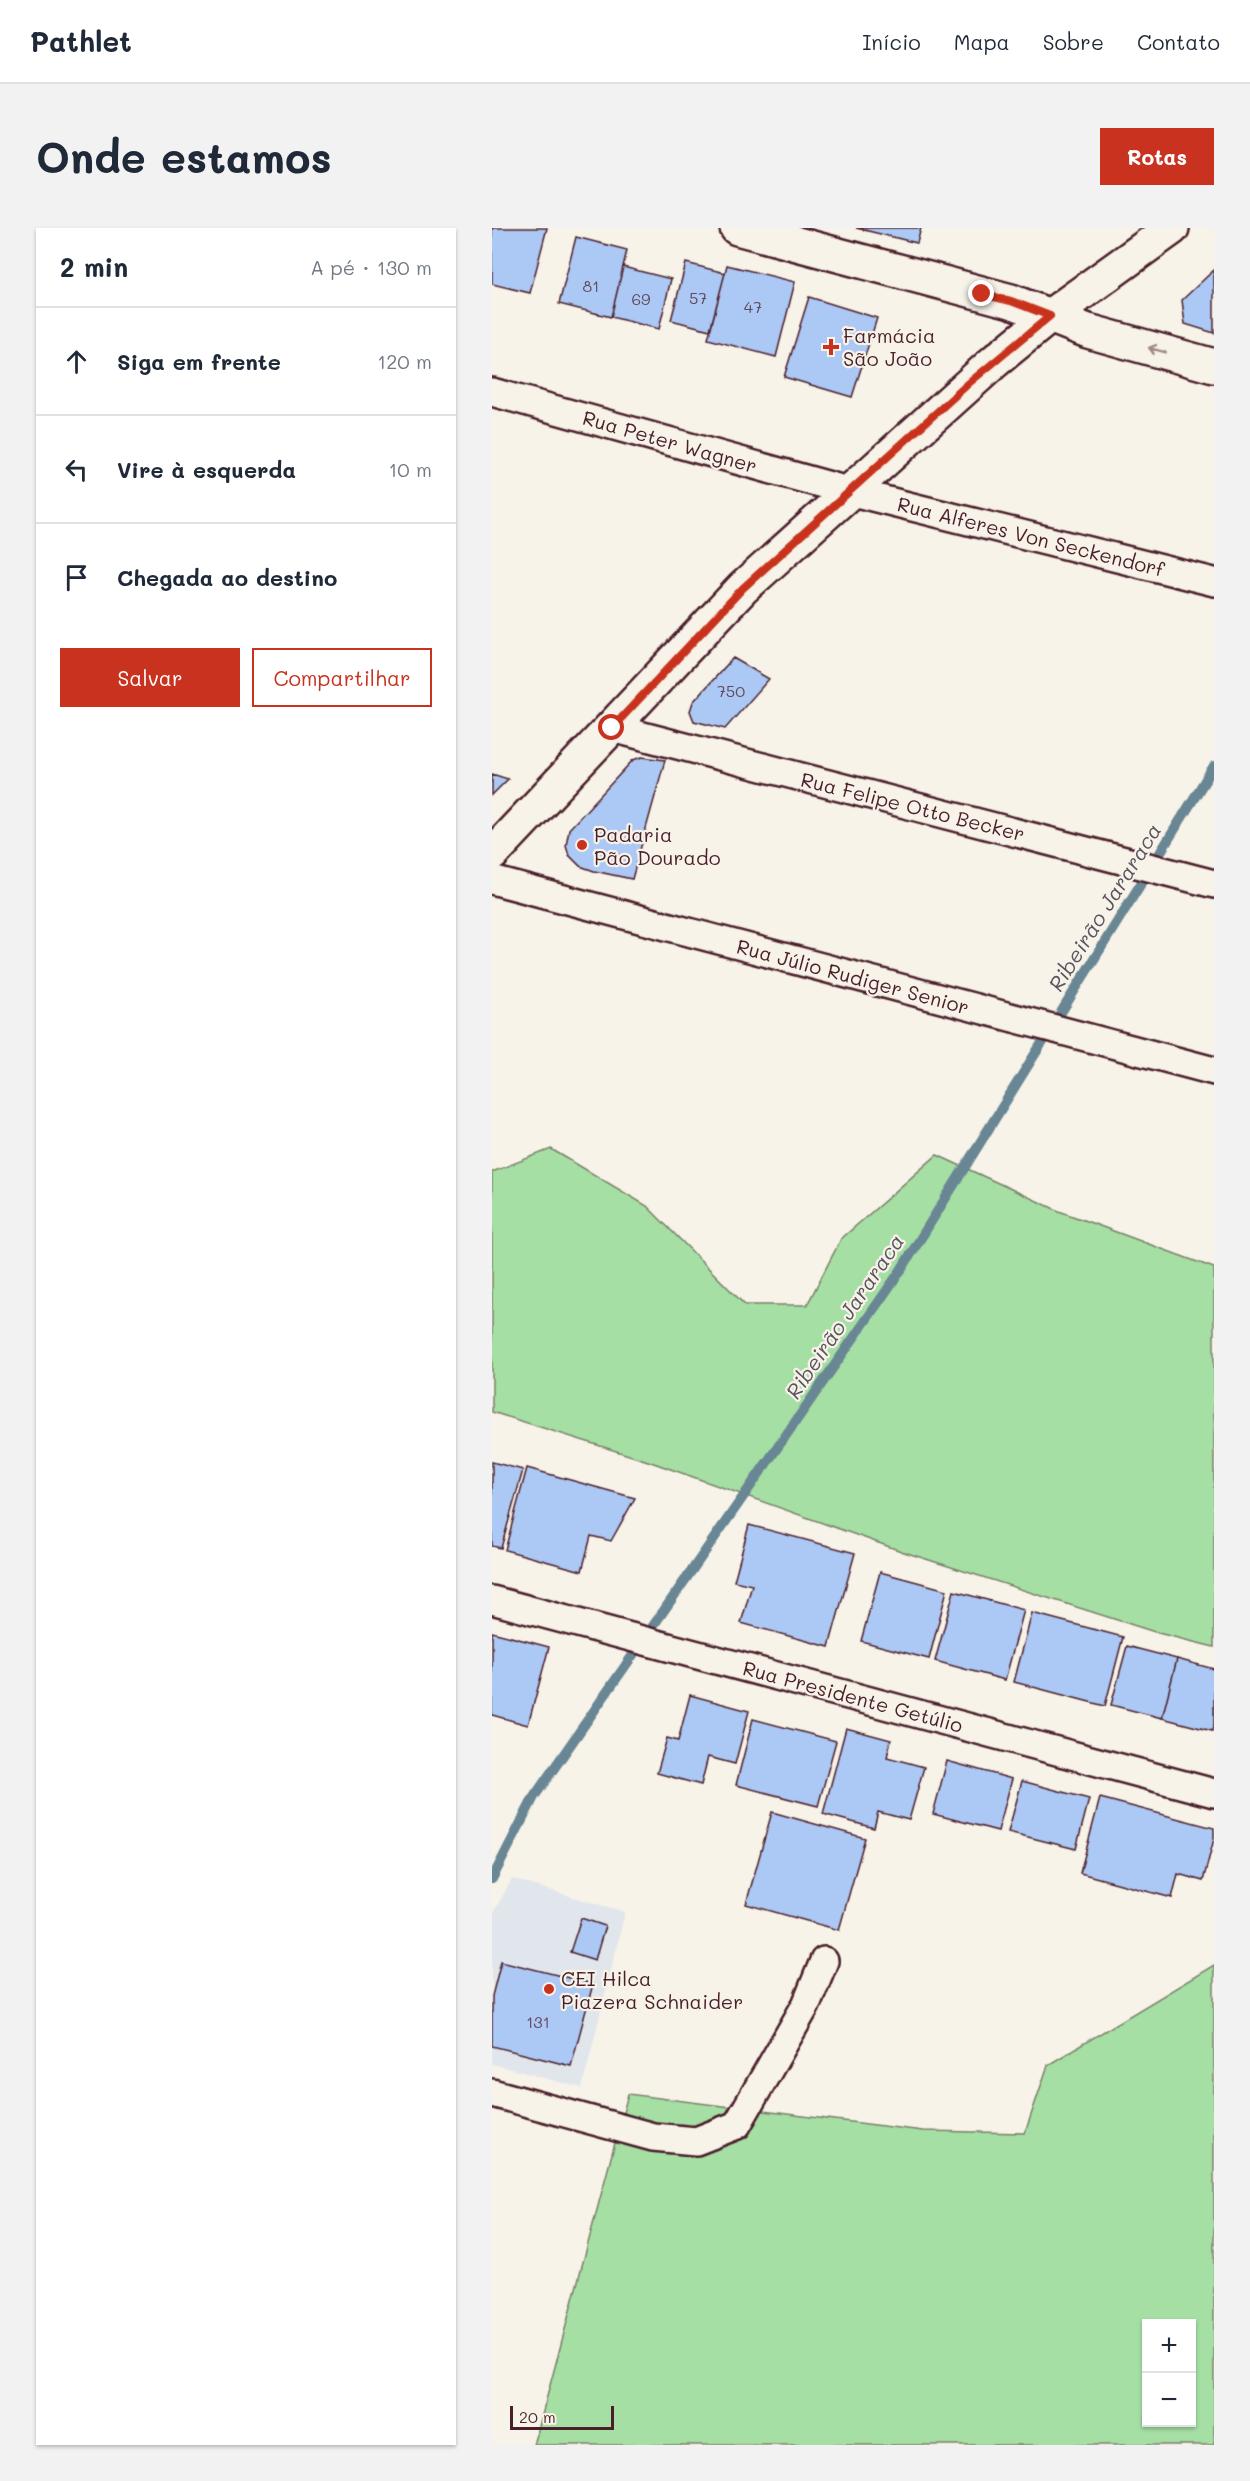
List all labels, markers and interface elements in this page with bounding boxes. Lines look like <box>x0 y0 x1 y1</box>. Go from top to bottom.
text: Pathlet <box>30 23 132 59</box>
text: Início <box>862 28 921 55</box>
text: Mapa <box>954 28 1010 55</box>
text: Sobre <box>1043 28 1104 55</box>
text: Contato <box>1137 28 1220 55</box>
button: Rotas <box>1100 128 1214 185</box>
text: Onde estamos <box>36 129 332 184</box>
text: 2 min <box>60 250 128 284</box>
text: A pé · 130 m <box>310 254 432 280</box>
house number: 81 <box>583 275 599 296</box>
route end <box>968 280 994 306</box>
house number: 57 <box>689 287 707 308</box>
house number: 69 <box>631 288 651 309</box>
house number: 47 <box>744 296 762 317</box>
place label: Farmácia São João <box>843 322 935 371</box>
marker: Farmácia São João <box>824 340 838 354</box>
one-way arrow <box>1148 344 1167 356</box>
icon: ahead <box>60 345 93 378</box>
text: Siga em frente <box>117 347 281 376</box>
text: 120 m <box>377 348 432 374</box>
street label: Rua Peter Wagner <box>580 404 760 478</box>
icon: left <box>60 453 93 486</box>
text: Vire à esquerda <box>117 455 296 484</box>
text: 10 m <box>388 456 432 482</box>
street label: Rua Alferes Von Seckendorf <box>895 490 1168 582</box>
icon: arrive <box>60 561 93 594</box>
text: Chegada ao destino <box>117 563 337 592</box>
button: Salvar <box>60 648 240 707</box>
button: Compartilhar <box>252 648 432 707</box>
house number: 750 <box>717 680 745 701</box>
route start <box>598 714 624 740</box>
street label: Rua Felipe Otto Becker <box>798 766 1028 846</box>
water label: Ribeirão Jararaca <box>1041 818 1167 996</box>
place label: Padaria Pão Dourado <box>594 821 721 870</box>
marker: Padaria Pão Dourado <box>575 838 589 852</box>
street label: Rua Júlio Rudiger Senior <box>734 932 972 1020</box>
water label: Ribeirão Jararaca <box>779 1229 909 1403</box>
street label: Rua Presidente Getúlio <box>740 1654 966 1738</box>
place label: CEI Hilca Piazera Schnaider <box>561 1965 743 2014</box>
marker: CEI Hilca Piazera Schnaider <box>542 1982 556 1996</box>
house number: 131 <box>526 2011 550 2032</box>
map controls <box>1142 2319 1196 2427</box>
button: + <box>1142 2319 1196 2373</box>
button: − <box>1142 2373 1196 2427</box>
scale bar <box>510 2403 614 2430</box>
text: 20 m <box>519 2406 556 2427</box>

